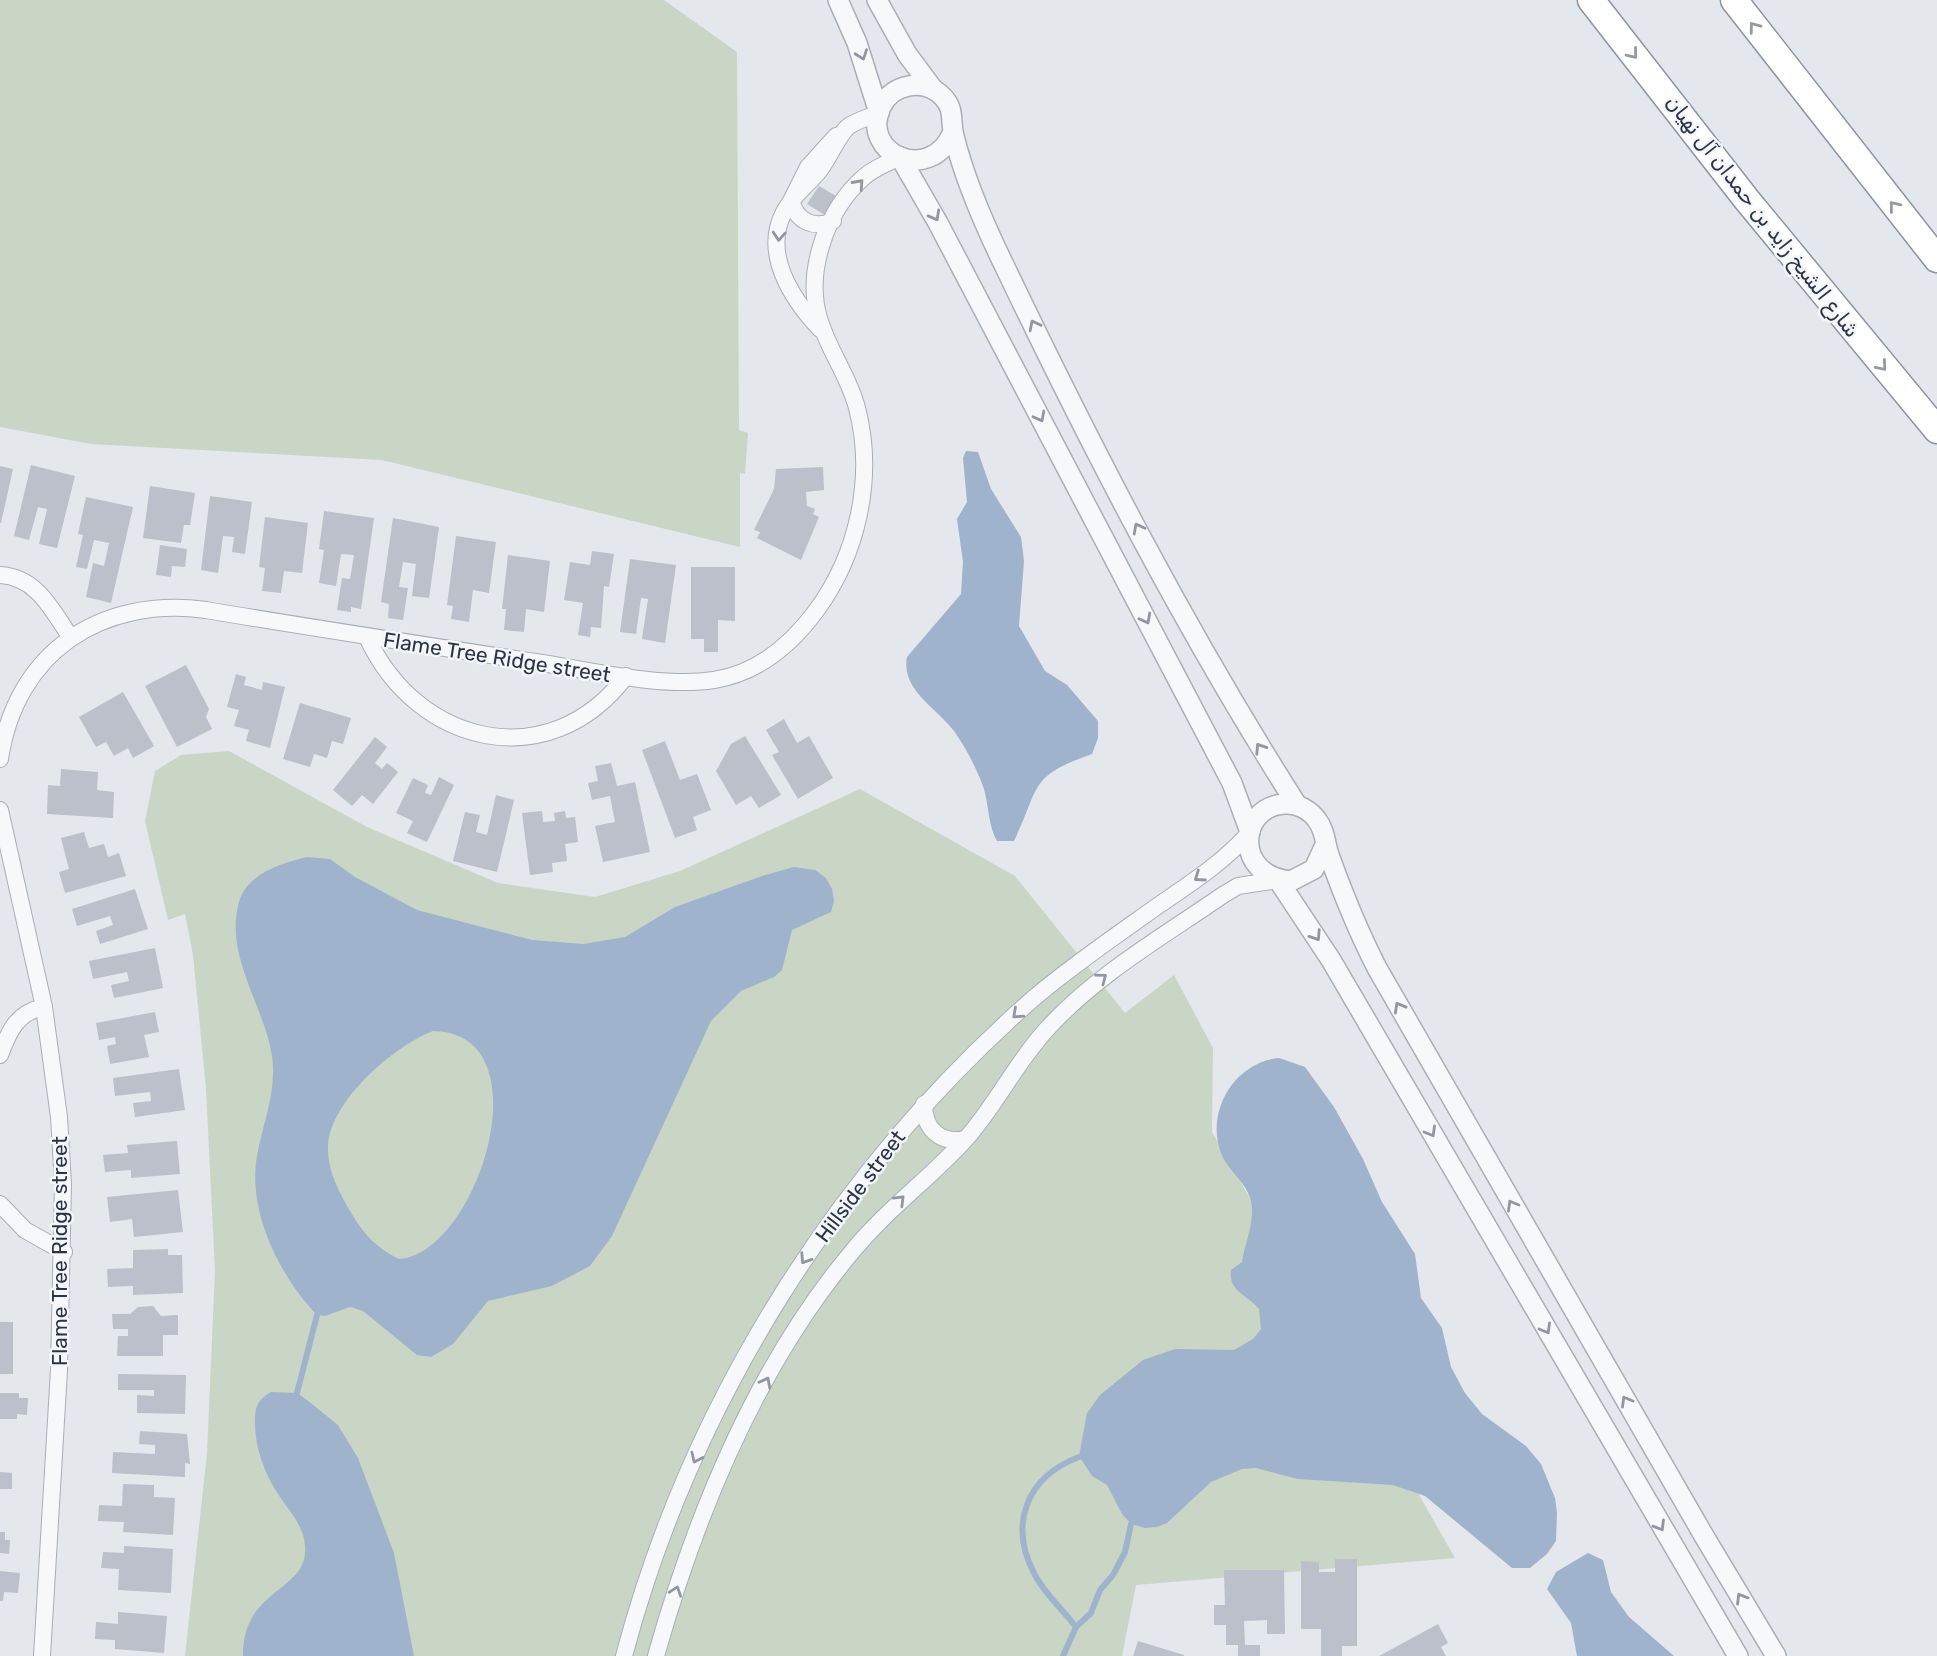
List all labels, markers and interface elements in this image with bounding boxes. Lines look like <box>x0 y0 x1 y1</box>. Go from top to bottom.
one-way arrow <box>1749 22 1762 35</box>
one-way arrow <box>1625 46 1638 58</box>
one-way arrow <box>853 49 867 61</box>
street label: شارع الشيخ زايد بن حمدان آل نهيان <box>1659 90 1865 343</box>
one-way arrow <box>851 179 863 192</box>
one-way arrow <box>1889 201 1902 214</box>
one-way arrow <box>927 209 940 221</box>
one-way arrow <box>772 231 787 242</box>
one-way arrow <box>1029 320 1043 332</box>
one-way arrow <box>1874 357 1886 370</box>
one-way arrow <box>1032 410 1046 422</box>
one-way arrow <box>1133 522 1146 535</box>
one-way arrow <box>1138 612 1151 624</box>
street label: Flame Tree Ridge street <box>381 627 613 687</box>
one-way arrow <box>1256 743 1269 756</box>
one-way arrow <box>1194 869 1207 881</box>
one-way arrow <box>1308 929 1321 942</box>
one-way arrow <box>1094 974 1107 987</box>
one-way arrow <box>1394 1002 1407 1014</box>
one-way arrow <box>1012 1005 1025 1018</box>
street label: Hillside street <box>810 1125 910 1247</box>
one-way arrow <box>1423 1125 1436 1138</box>
street label: Flame Tree Ridge street <box>47 1136 72 1366</box>
one-way arrow <box>892 1195 905 1208</box>
one-way arrow <box>1507 1199 1520 1212</box>
one-way arrow <box>800 1251 813 1264</box>
one-way arrow <box>1537 1322 1550 1335</box>
one-way arrow <box>758 1377 772 1390</box>
one-way arrow <box>1621 1396 1634 1409</box>
one-way arrow <box>690 1451 704 1463</box>
one-way arrow <box>1652 1518 1665 1531</box>
one-way arrow <box>668 1585 682 1597</box>
one-way arrow <box>1736 1592 1749 1605</box>

